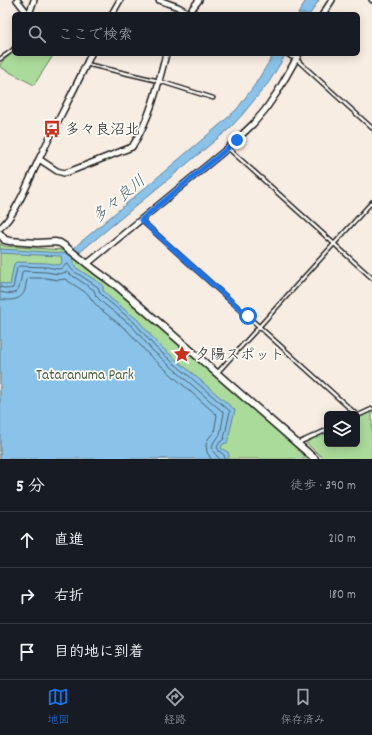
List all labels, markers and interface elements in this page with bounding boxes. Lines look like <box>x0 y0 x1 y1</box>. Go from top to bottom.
search box <box>12 12 360 56</box>
icon: search <box>26 23 48 45</box>
text: ここで検索 <box>58 25 133 47</box>
bus stop icon: 多々良沼北 <box>42 119 62 139</box>
place label: 多々良沼北 <box>65 120 140 142</box>
route end <box>228 131 246 149</box>
water label: 多々良川 <box>88 171 152 229</box>
route start <box>239 307 257 325</box>
place icon: 夕陽スポット <box>172 344 192 364</box>
place label: 夕陽スポット <box>195 345 285 367</box>
park label: Tataranuma Park <box>36 365 134 387</box>
map controls <box>324 411 360 447</box>
button: layers <box>324 411 360 447</box>
text: 5 分 <box>16 476 45 500</box>
text: 徒歩 · 390 m <box>290 477 356 496</box>
icon: ahead <box>16 529 38 551</box>
text: 直進 <box>54 530 84 552</box>
text: 210 m <box>328 530 356 549</box>
icon: right <box>16 585 38 607</box>
text: 右折 <box>54 586 84 608</box>
text: 180 m <box>329 586 356 605</box>
icon: arrive <box>16 641 38 663</box>
text: 目的地に到着 <box>54 642 144 664</box>
tab: 地図 <box>47 686 69 729</box>
tab: 経路 <box>164 686 186 729</box>
tab: 保存済み <box>281 686 325 729</box>

